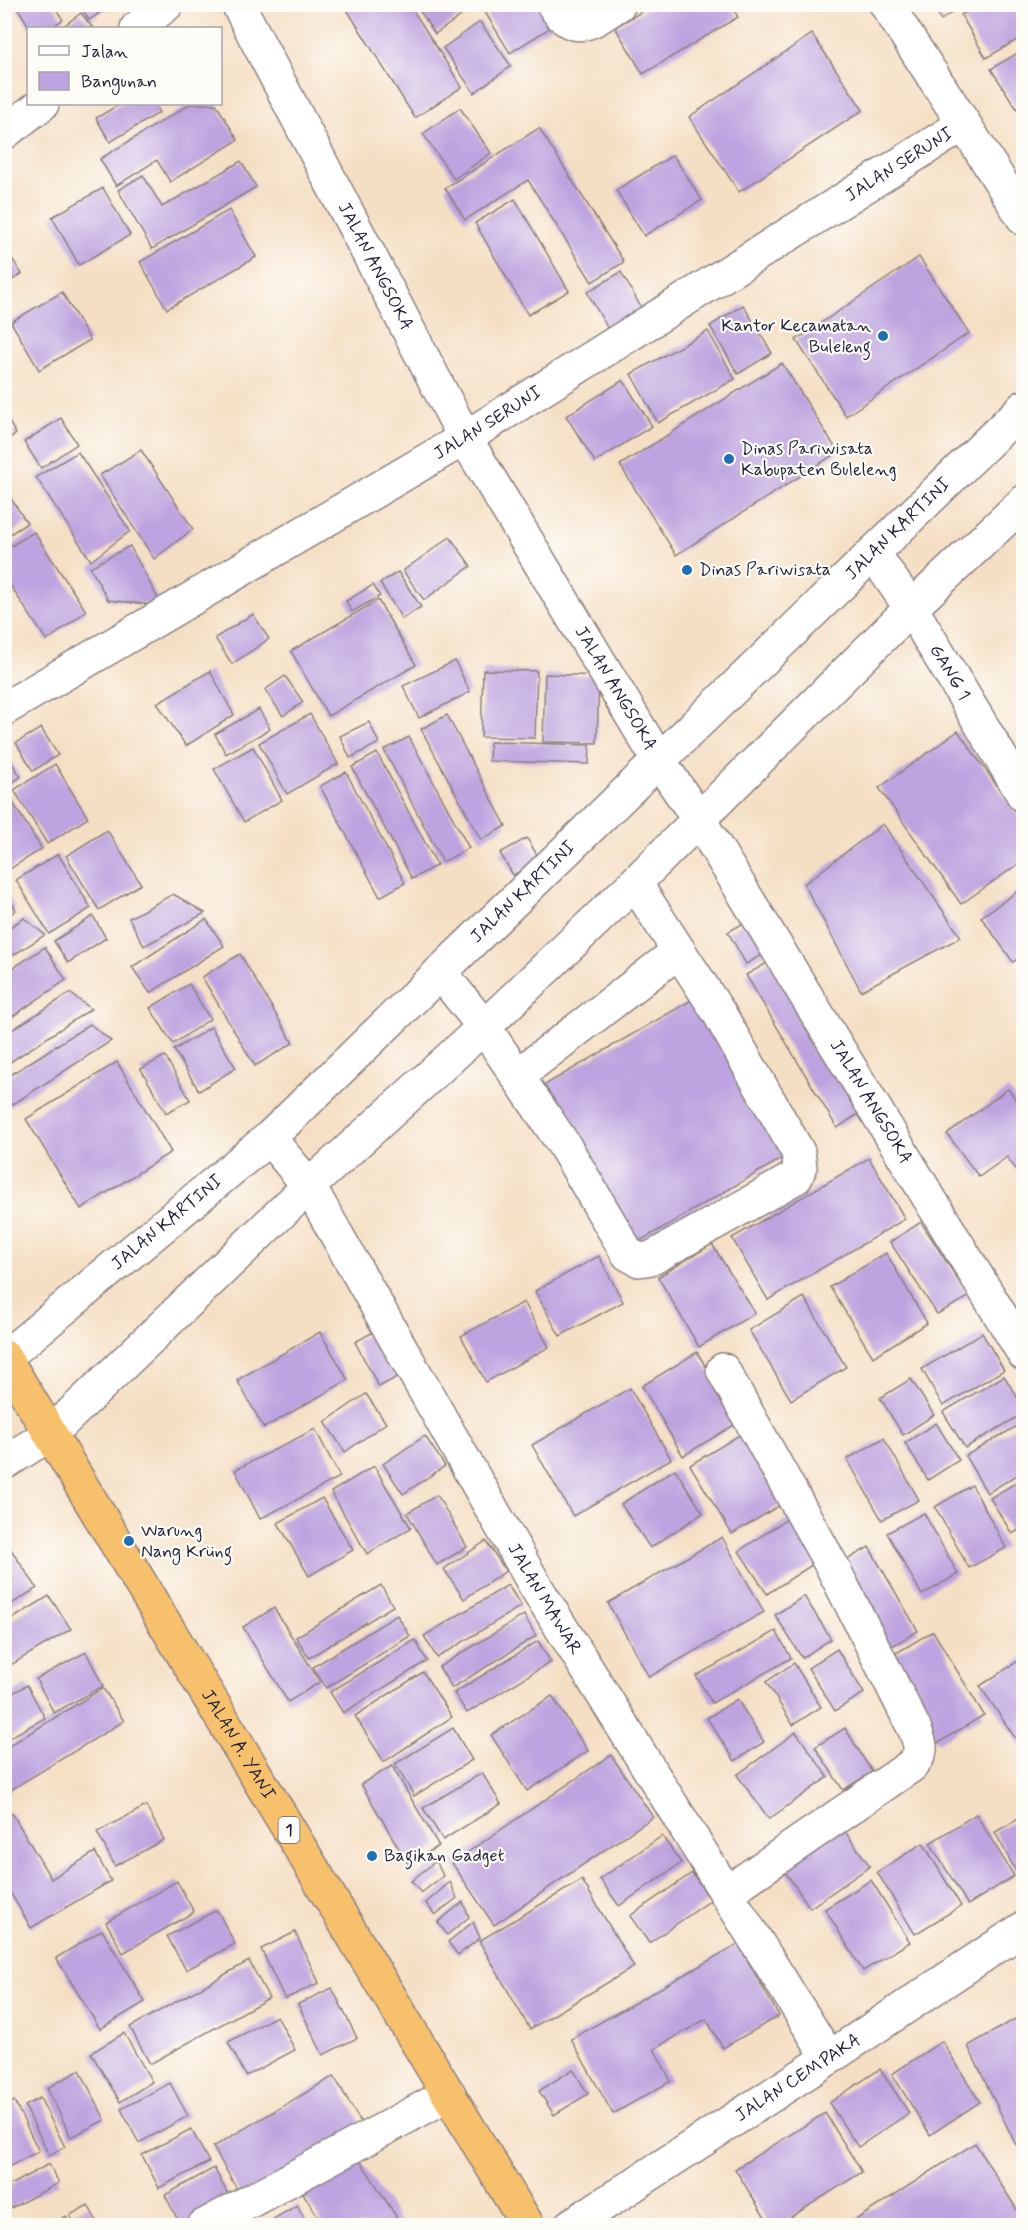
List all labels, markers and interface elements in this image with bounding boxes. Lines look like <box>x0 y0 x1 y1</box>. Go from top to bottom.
legend <box>27 27 222 105</box>
text: Jalan <box>81 40 128 64</box>
text: Bangunan <box>81 70 157 95</box>
street label: JALAN SERUNI <box>841 122 958 208</box>
street label: JALAN ANGSOKA <box>332 198 419 335</box>
place label: Kantor Kecamatan Buleleng <box>721 314 871 361</box>
marker: Kantor Kecamatan Buleleng <box>876 329 890 343</box>
street label: JALAN SERUNI <box>429 381 547 466</box>
place label: Dinas Pariwisata Kabupaten Buleleng <box>741 437 897 482</box>
marker: Dinas Pariwisata Kabupaten Buleleng <box>722 452 736 466</box>
street label: JALAN KARTINI <box>840 472 956 586</box>
place label: Dinas Pariwisata <box>699 558 831 582</box>
marker: Dinas Pariwisata <box>680 563 694 577</box>
street label: JALAN ANGSOKA <box>569 622 662 755</box>
street label: GANG 1 <box>924 640 976 705</box>
street label: JALAN KARTINI <box>465 835 581 949</box>
street label: JALAN ANGSOKA <box>824 1035 918 1169</box>
street label: JALAN KARTINI <box>106 1169 228 1276</box>
place label: Warung Nang Krüng <box>141 1519 232 1566</box>
marker: Warung Nang Krüng <box>122 1534 136 1548</box>
street label: JALAN MAWAR <box>502 1539 588 1660</box>
street label: JALAN A. YANI <box>195 1685 281 1805</box>
road number: 1 <box>278 1817 300 1843</box>
place label: Bagikan Gadget <box>384 1844 505 1870</box>
marker: Bagikan Gadget <box>365 1849 379 1863</box>
street label: JALAN CEMPAKA <box>731 2028 866 2128</box>

